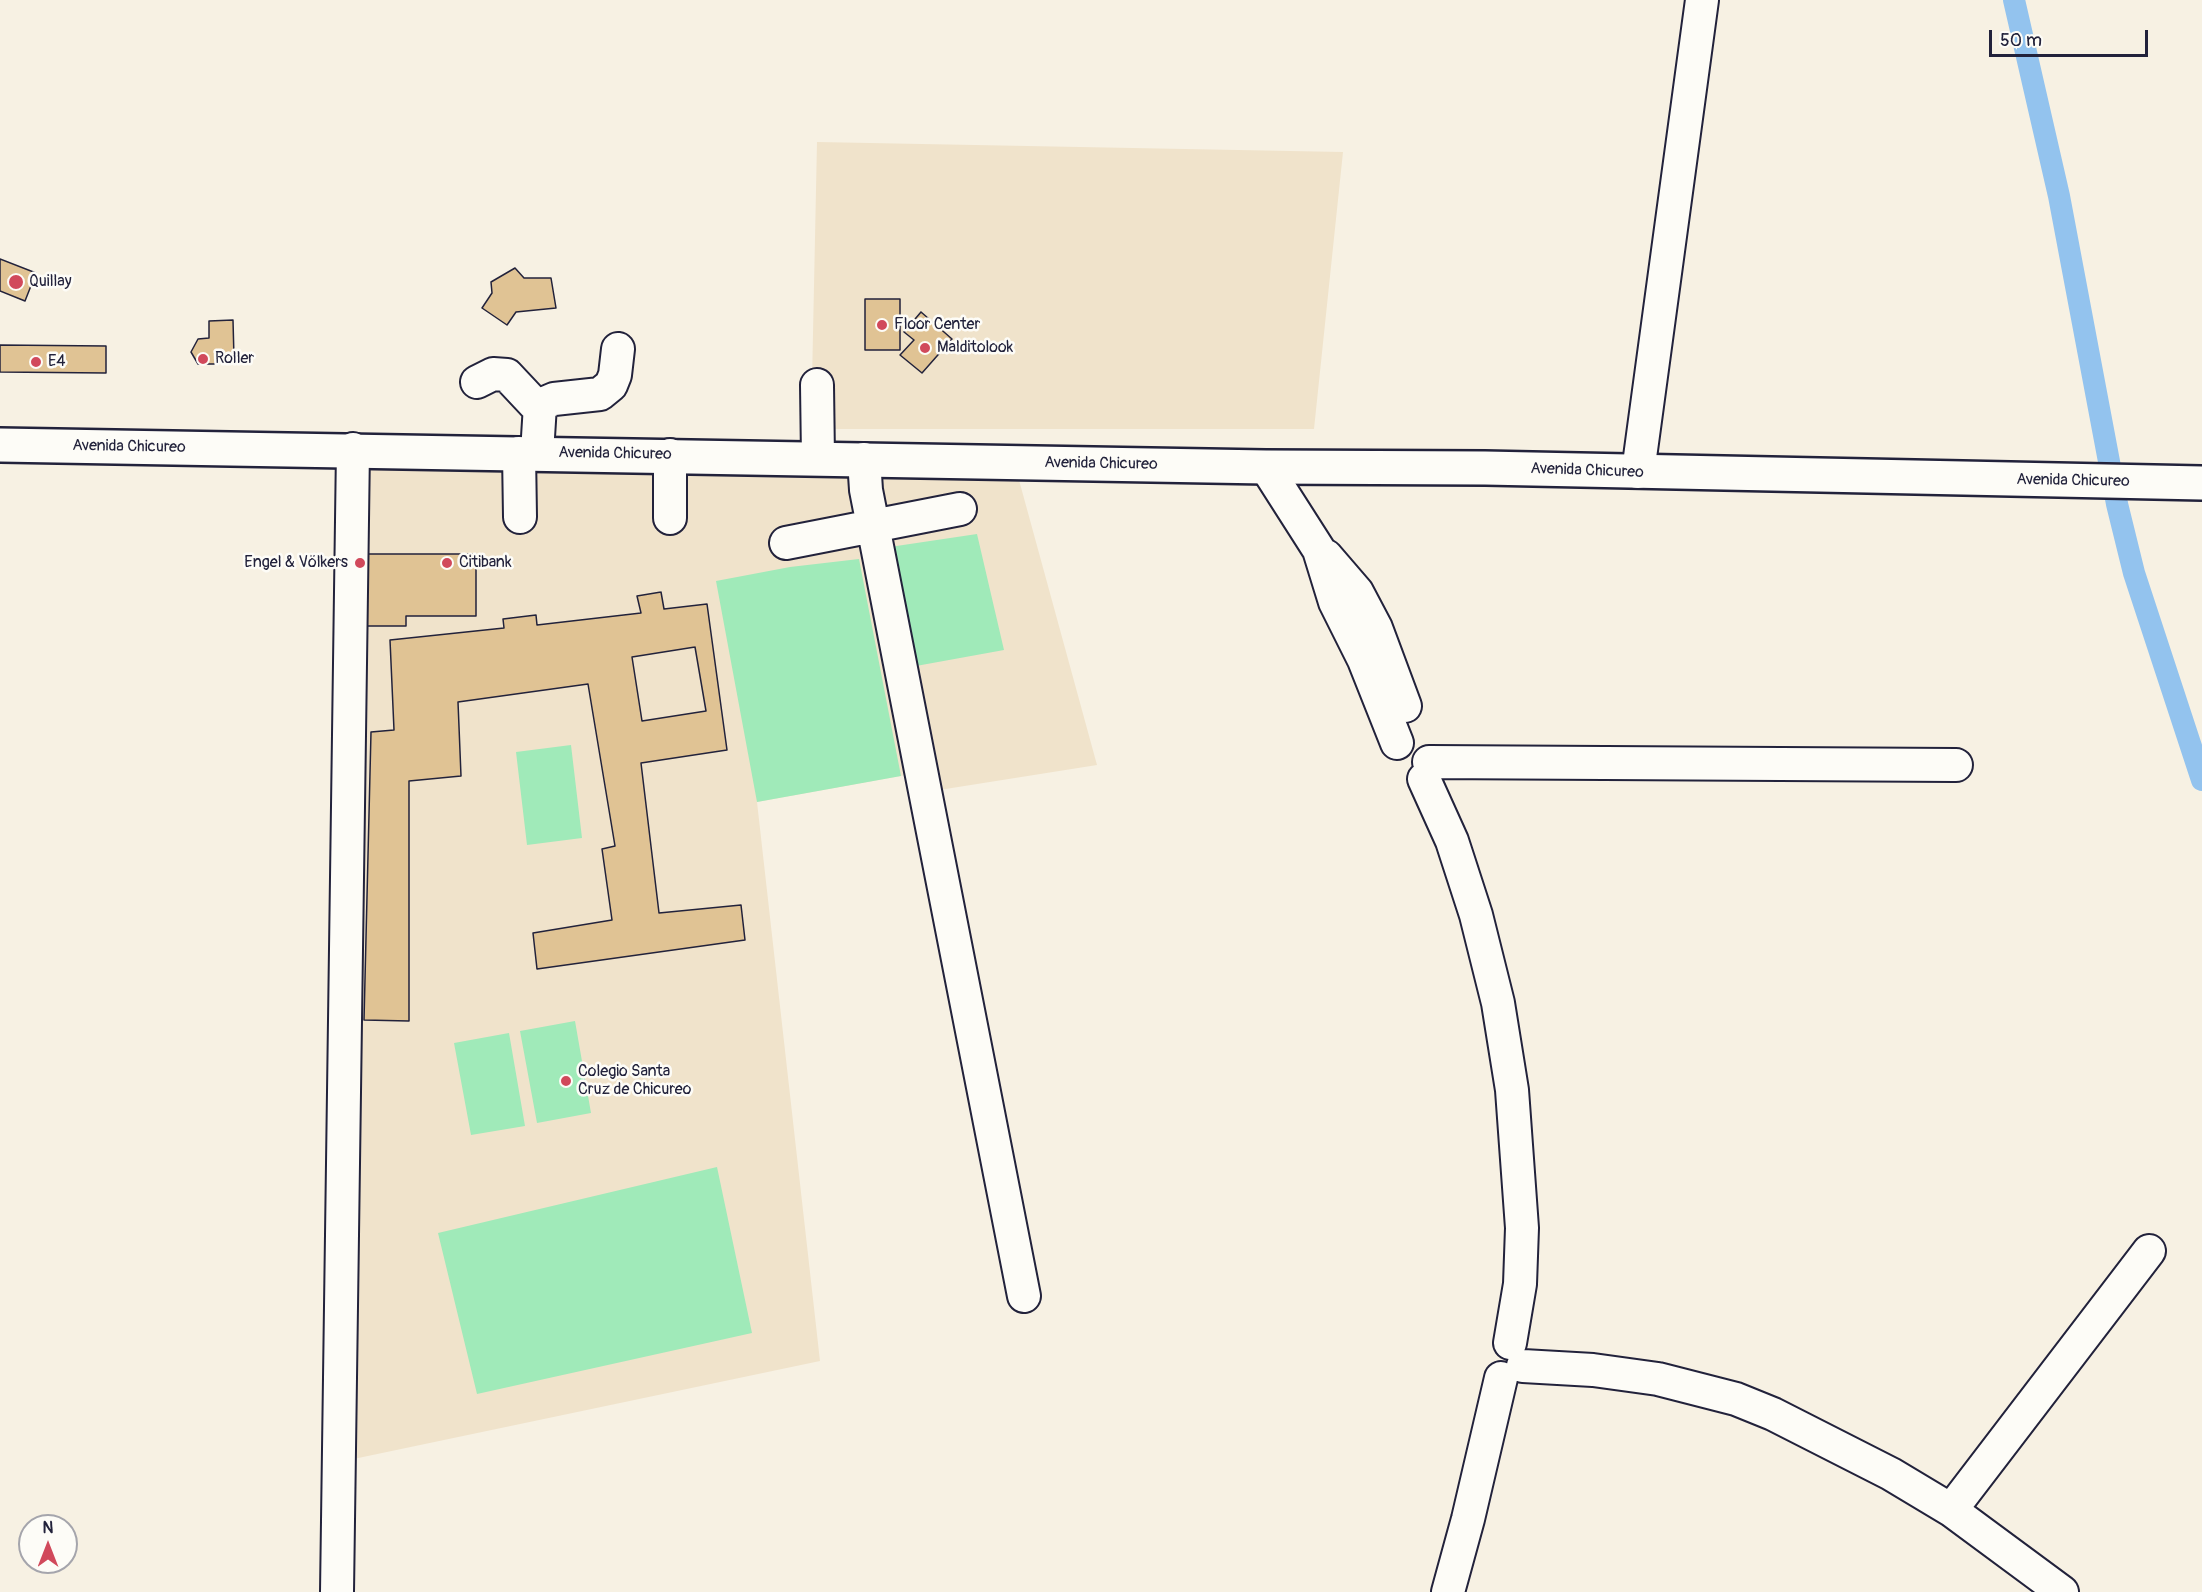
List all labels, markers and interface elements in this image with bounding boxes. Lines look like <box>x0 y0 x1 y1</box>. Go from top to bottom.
scale bar <box>1992 18 2151 56</box>
text: 50 m <box>2000 29 2042 52</box>
place label: Quillay <box>29 272 72 292</box>
marker: Quillay <box>7 273 25 291</box>
place label: Floor Center <box>894 315 980 335</box>
marker: Floor Center <box>875 318 889 332</box>
place label: Malditolook <box>937 338 1013 358</box>
marker: Malditolook <box>918 341 932 355</box>
place label: Roller <box>215 349 254 369</box>
place label: E4 <box>48 352 66 372</box>
marker: Roller <box>196 352 210 366</box>
marker: E4 <box>29 355 43 369</box>
street label: Avenida Chicureo <box>72 436 186 458</box>
street label: Avenida Chicureo <box>558 443 672 465</box>
street label: Avenida Chicureo <box>1044 453 1158 475</box>
street label: Avenida Chicureo <box>1530 459 1644 483</box>
street label: Avenida Chicureo <box>2016 470 2130 492</box>
place label: Engel & Völkers <box>244 553 348 573</box>
place label: Citibank <box>459 553 512 573</box>
marker: Engel & Völkers <box>353 556 367 570</box>
marker: Citibank <box>440 556 454 570</box>
place label: Colegio Santa Cruz de Chicureo <box>578 1062 691 1100</box>
marker: Colegio Santa Cruz de Chicureo <box>559 1074 573 1088</box>
north arrow <box>18 1514 78 1574</box>
text: N <box>43 1518 53 1538</box>

